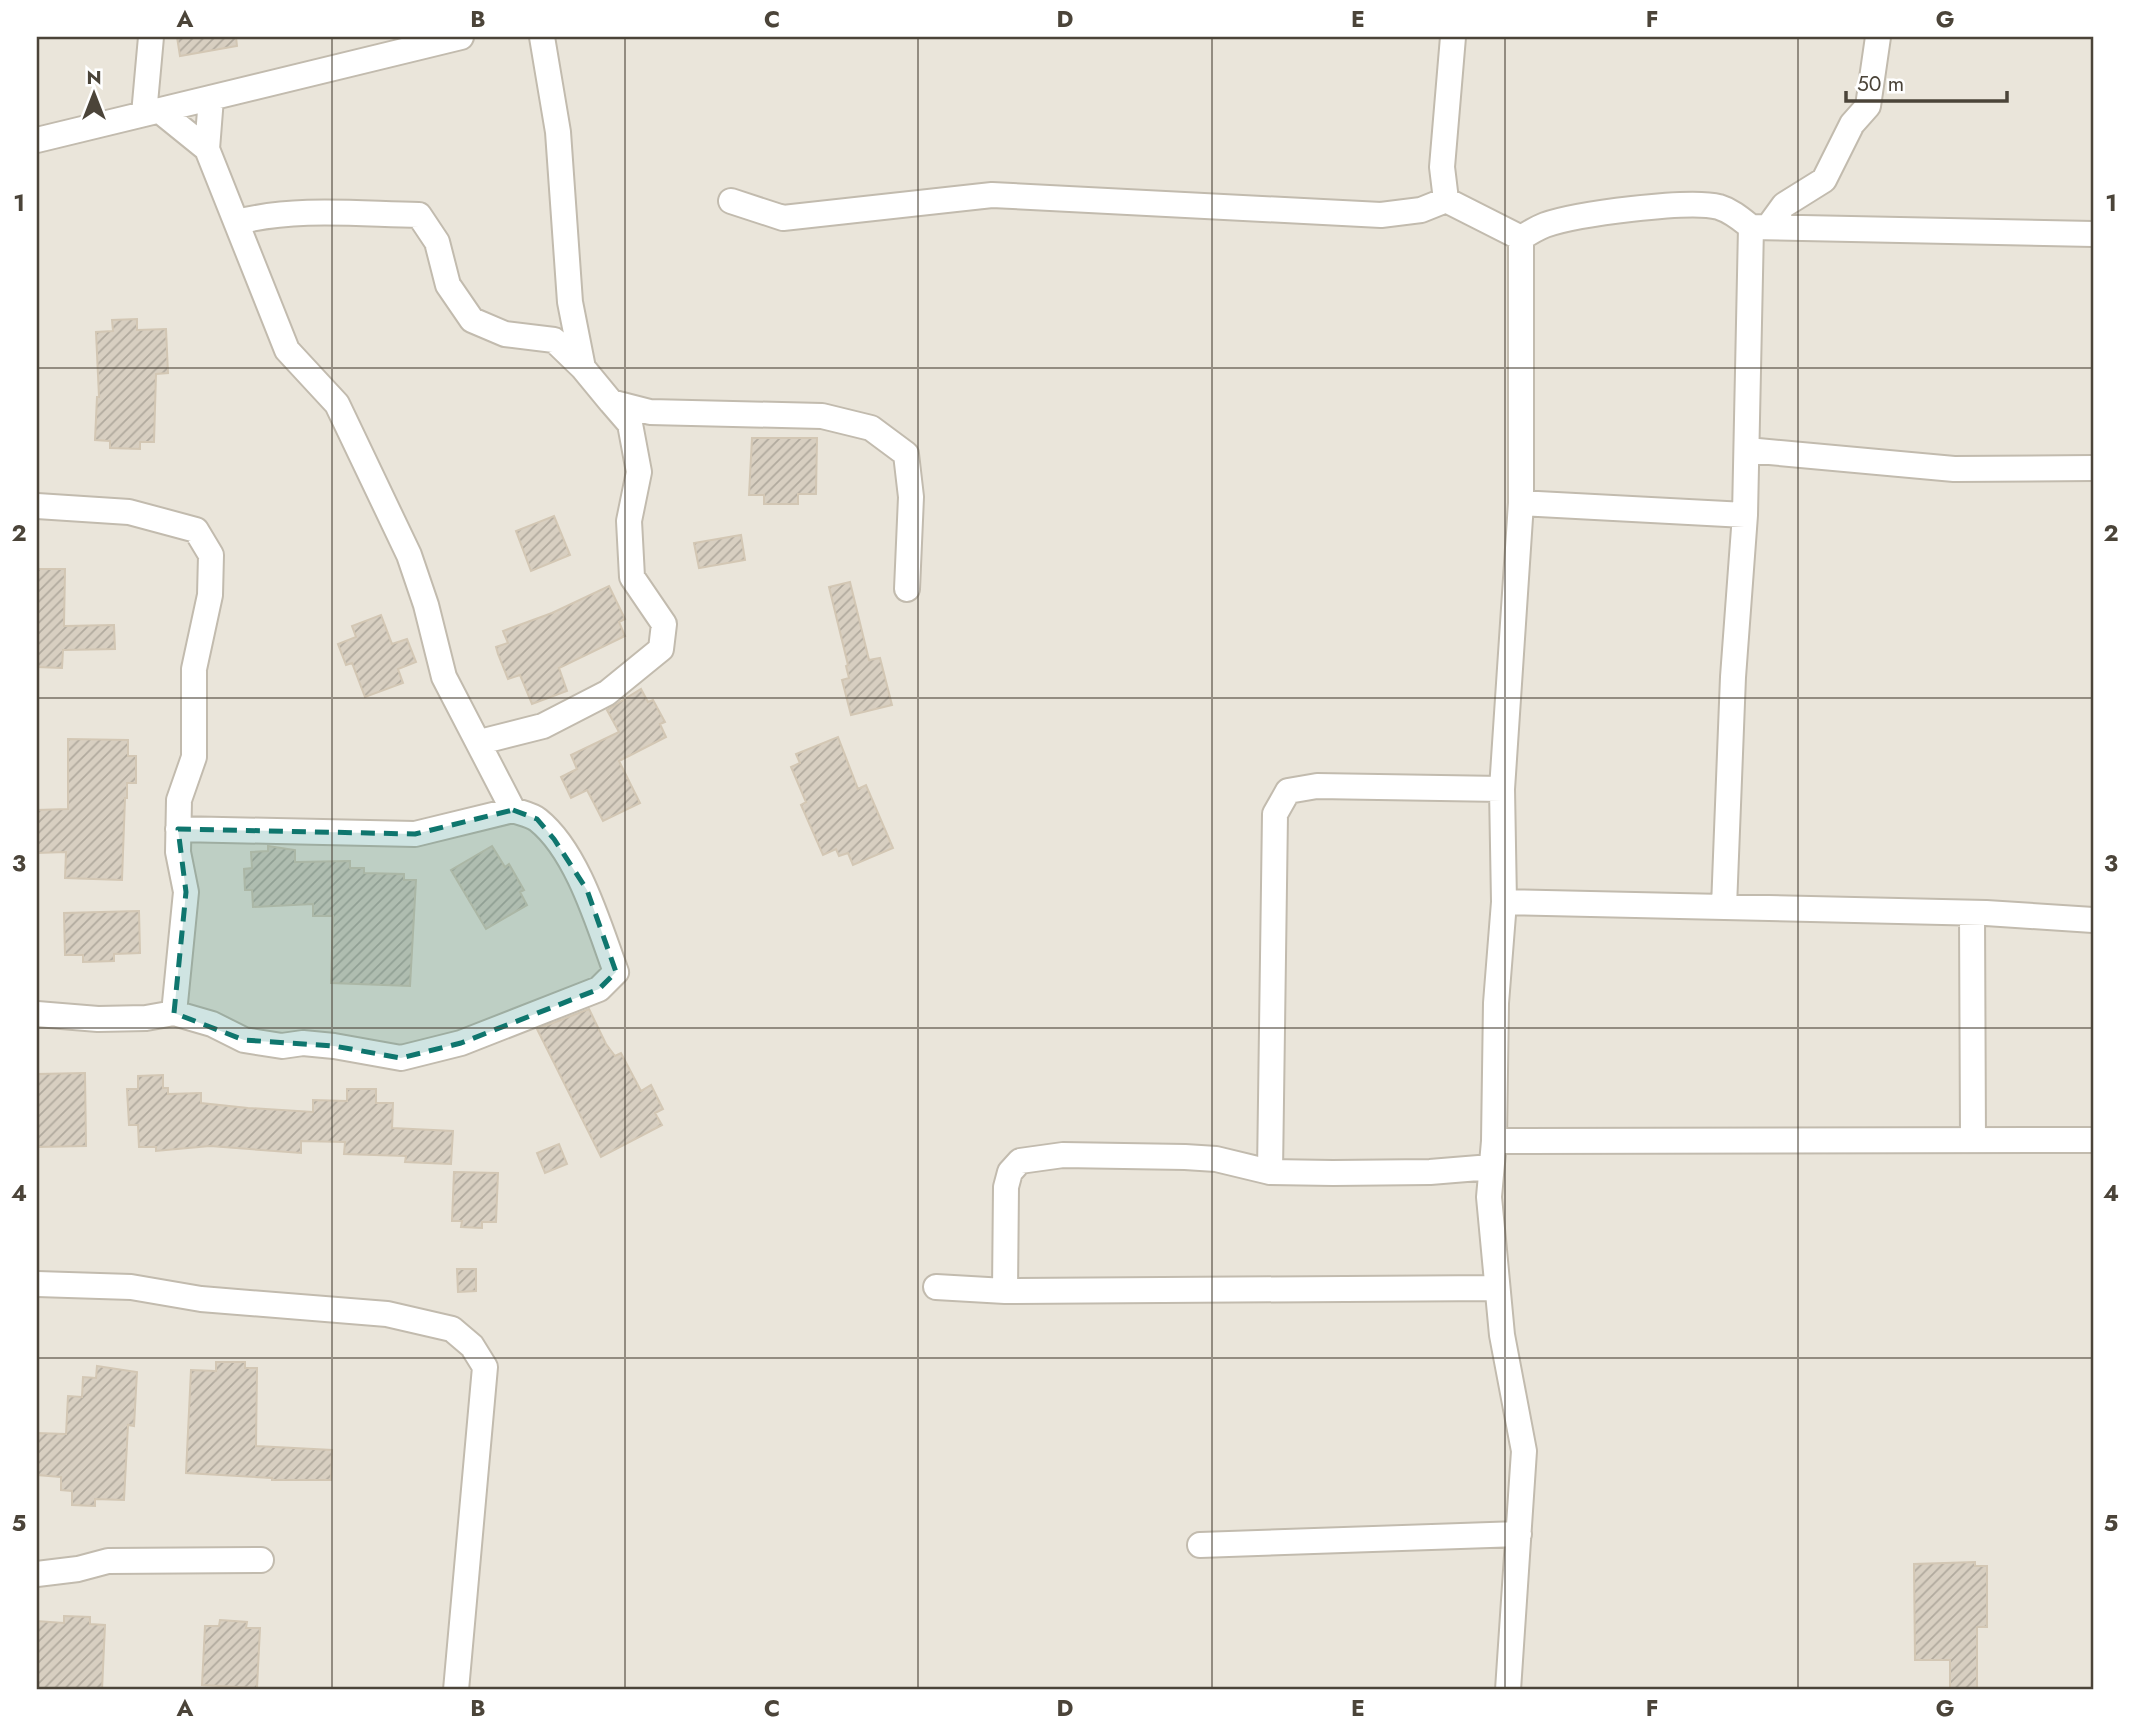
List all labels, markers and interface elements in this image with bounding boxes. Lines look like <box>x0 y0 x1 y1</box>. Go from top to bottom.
text: A <box>176 2 194 36</box>
text: B <box>470 2 486 36</box>
text: C <box>764 2 780 36</box>
text: D <box>1057 2 1074 36</box>
text: E <box>1351 2 1365 36</box>
text: F <box>1646 2 1658 36</box>
text: G <box>1936 2 1954 36</box>
north arrow <box>60 60 130 130</box>
scale bar <box>1846 60 2008 104</box>
text: N <box>86 64 102 91</box>
text: 50 m <box>1857 69 1904 99</box>
text: 1 <box>13 186 25 220</box>
text: 1 <box>2105 186 2117 220</box>
text: 2 <box>11 516 27 550</box>
text: 2 <box>2103 516 2119 550</box>
text: 3 <box>12 846 26 880</box>
text: 3 <box>2104 846 2118 880</box>
text: 4 <box>11 1176 27 1210</box>
text: 4 <box>2103 1176 2119 1210</box>
text: 5 <box>12 1506 26 1540</box>
text: 5 <box>2104 1506 2118 1540</box>
text: A <box>176 1691 194 1725</box>
text: B <box>470 1691 486 1725</box>
text: C <box>764 1691 780 1725</box>
text: D <box>1057 1691 1074 1725</box>
text: E <box>1351 1691 1365 1725</box>
text: F <box>1646 1691 1658 1725</box>
text: G <box>1936 1691 1954 1725</box>

